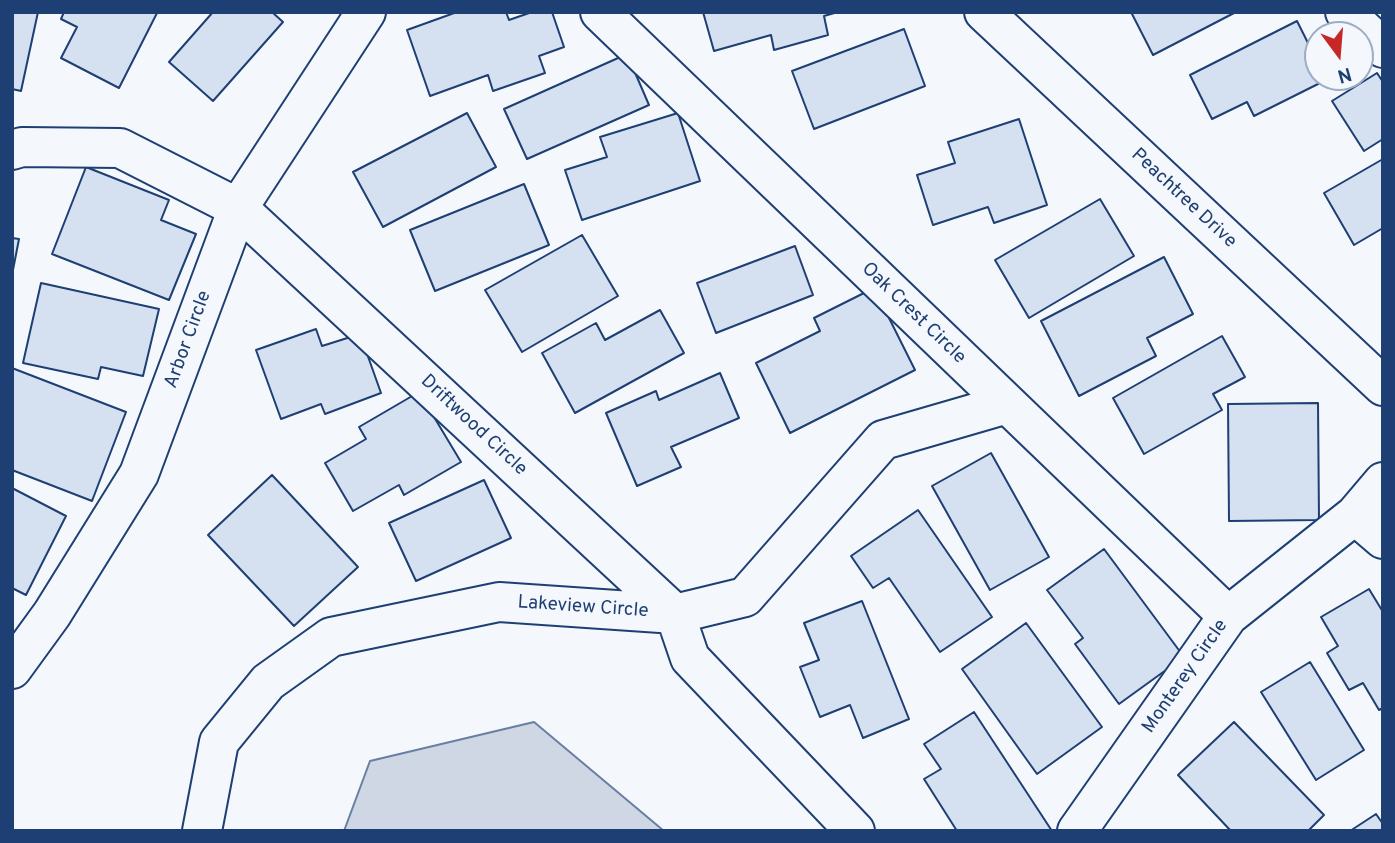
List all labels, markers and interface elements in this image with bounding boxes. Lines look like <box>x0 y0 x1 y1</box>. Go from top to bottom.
north arrow <box>1304 21 1374 91</box>
text: N <box>1334 61 1354 88</box>
street label: Peachtree Drive <box>1126 144 1240 254</box>
street label: Oak Crest Circle <box>856 258 970 370</box>
street label: Arbor Circle <box>161 288 217 392</box>
street label: Driftwood Circle <box>415 371 531 481</box>
street label: Lakeview Circle <box>517 592 649 624</box>
street label: Monterey Circle <box>1138 616 1234 738</box>

